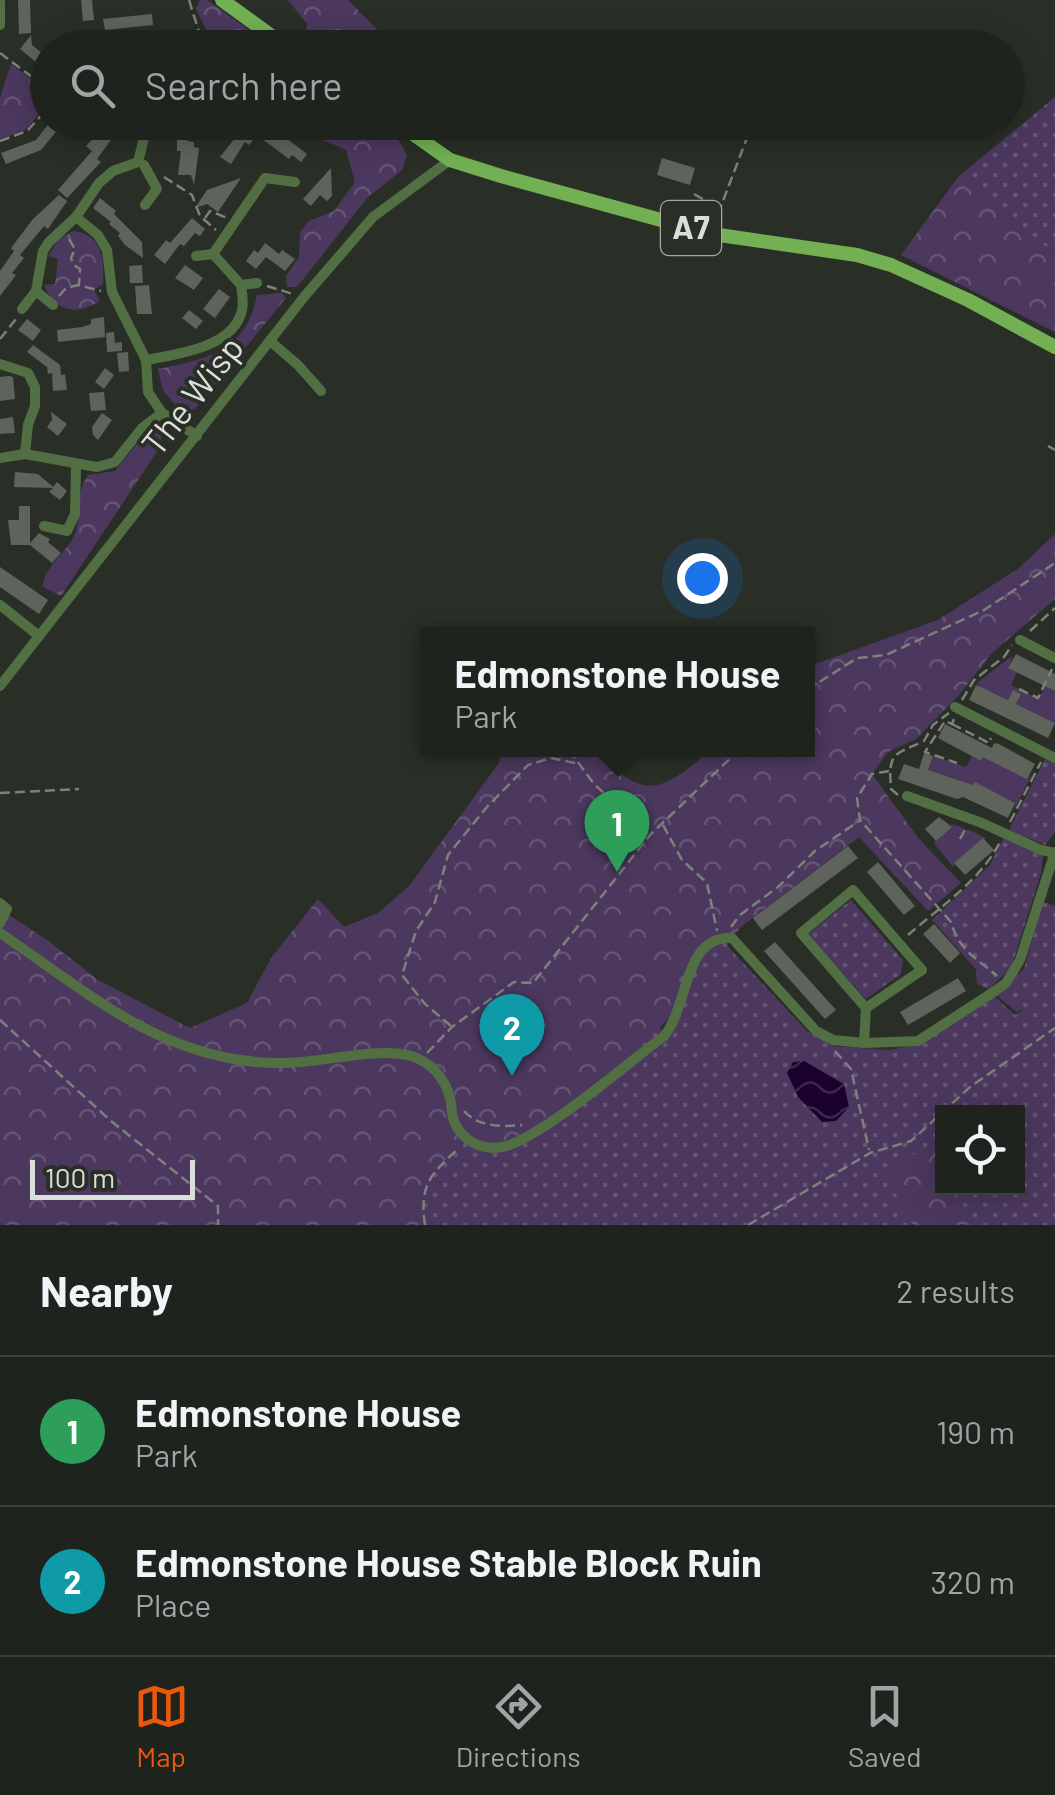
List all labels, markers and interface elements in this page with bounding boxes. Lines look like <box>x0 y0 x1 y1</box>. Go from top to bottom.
search box <box>30 30 1025 140</box>
icon: search <box>65 58 120 113</box>
text: Search here <box>145 62 343 108</box>
road number: A7 <box>661 201 721 255</box>
street label: The Wisp <box>132 327 251 463</box>
your location <box>677 553 728 604</box>
popup <box>420 627 815 757</box>
text: Edmonstone House <box>454 650 781 696</box>
text: Park <box>454 696 517 734</box>
pin: 1 <box>584 790 650 872</box>
pin: 2 <box>480 994 544 1076</box>
map controls <box>935 1105 1025 1195</box>
button: locate <box>935 1105 1025 1195</box>
scale bar <box>30 1155 195 1200</box>
text: 100 m <box>45 1160 115 1194</box>
text: Nearby <box>40 1265 173 1315</box>
text: 2 results <box>896 1271 1015 1309</box>
text: Edmonstone House <box>135 1389 461 1435</box>
text: 1 <box>67 1412 78 1450</box>
text: 190 m <box>936 1412 1015 1450</box>
text: Park <box>135 1435 198 1473</box>
text: Edmonstone House Stable Block Ruin <box>135 1539 762 1585</box>
text: 2 <box>64 1562 81 1600</box>
text: 320 m <box>930 1562 1015 1600</box>
text: Place <box>135 1585 211 1623</box>
tab: Map <box>134 1679 189 1773</box>
tab: Directions <box>456 1679 581 1773</box>
tab: Saved <box>848 1679 921 1773</box>

